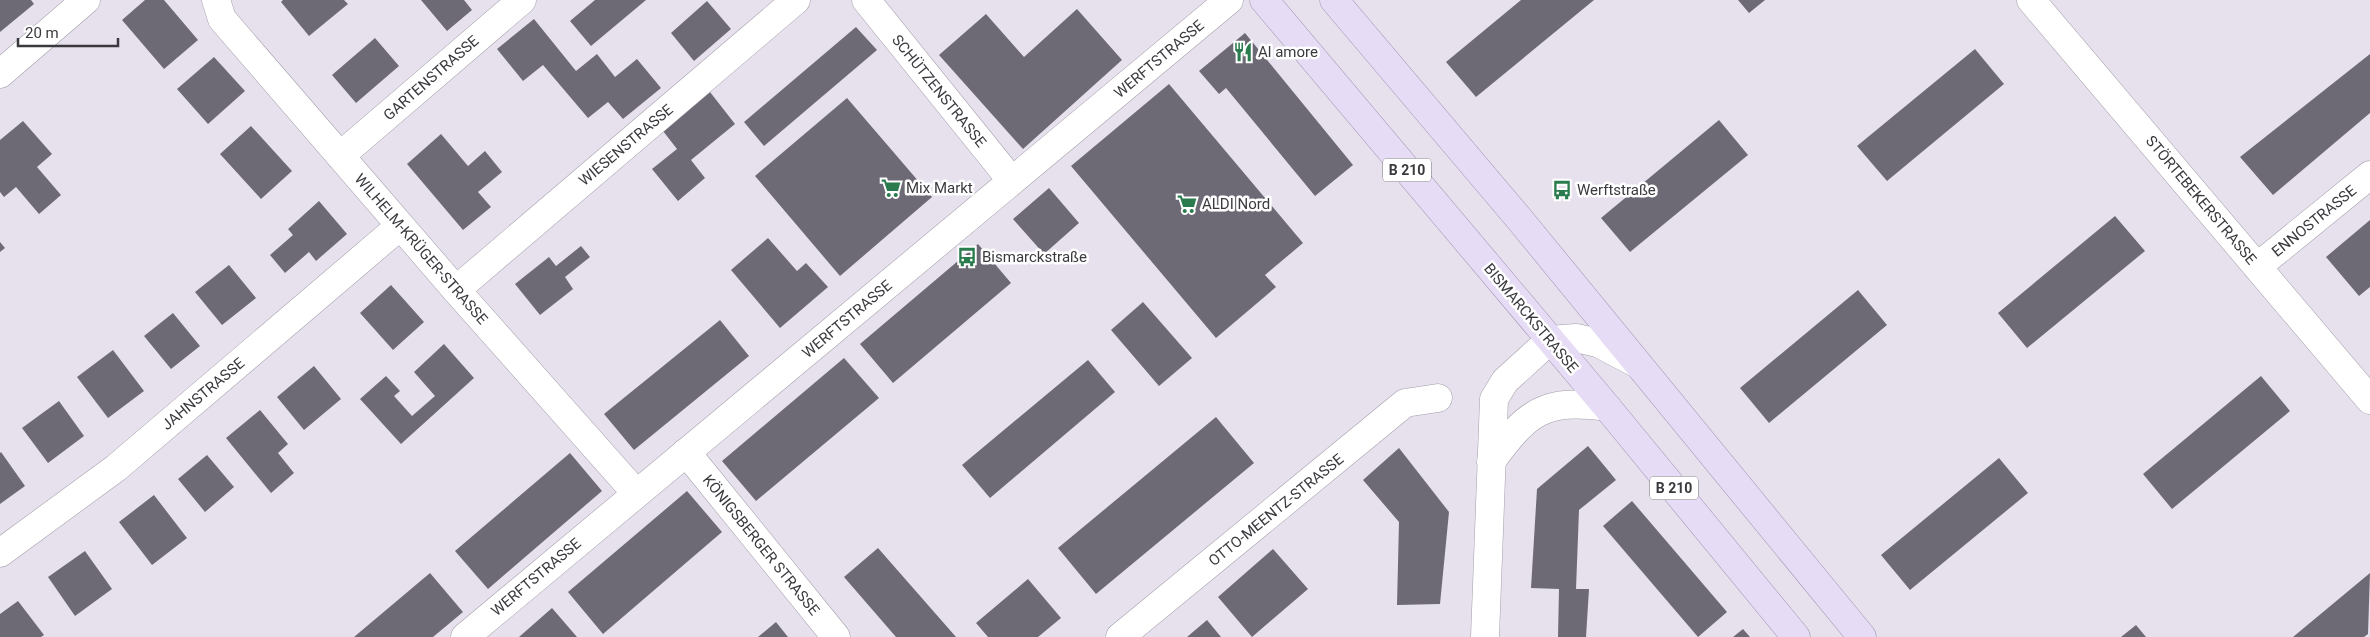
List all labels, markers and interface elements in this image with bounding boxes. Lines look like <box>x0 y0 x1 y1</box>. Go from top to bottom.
scale bar <box>18 15 118 47</box>
street label: WERFTSTRASSE <box>1110 16 1208 102</box>
text: 20 m <box>25 24 59 42</box>
street label: SCHÜTZENSTRASSE <box>888 31 990 151</box>
street label: GARTENSTRASSE <box>380 32 483 124</box>
restaurant icon: Al amore <box>1232 41 1254 63</box>
place label: Al amore <box>1258 43 1318 61</box>
street label: WIESENSTRASSE <box>575 100 677 190</box>
street label: STÖRTEBEKERSTRASSE <box>2142 132 2260 268</box>
road number: B 210 <box>1383 158 1431 182</box>
street label: WILHELM-KRÜGER-STRASSE <box>351 170 492 328</box>
supermarket icon: Mix Markt <box>880 177 902 199</box>
place label: Mix Markt <box>906 179 973 197</box>
bus stop icon: Werftstraße <box>1551 179 1573 201</box>
place label: Werftstraße <box>1577 181 1656 199</box>
street label: ENNOSTRASSE <box>2268 181 2360 261</box>
supermarket icon: ALDI Nord <box>1176 193 1198 215</box>
place label: ALDI Nord <box>1202 195 1270 213</box>
bus stop icon: Bismarckstraße <box>956 246 978 268</box>
place label: Bismarckstraße <box>982 248 1087 266</box>
street label: BISMARCKSTRASSE <box>1480 260 1582 377</box>
street label: WERFTSTRASSE <box>798 276 896 362</box>
street label: JAHNSTRASSE <box>158 354 248 434</box>
street label: OTTO-MEENTZ-STRASSE <box>1205 450 1347 570</box>
street label: KÖNIGSBERGER STRASSE <box>699 471 824 619</box>
road number: B 210 <box>1650 476 1698 499</box>
street label: WERFTSTRASSE <box>487 534 585 620</box>

